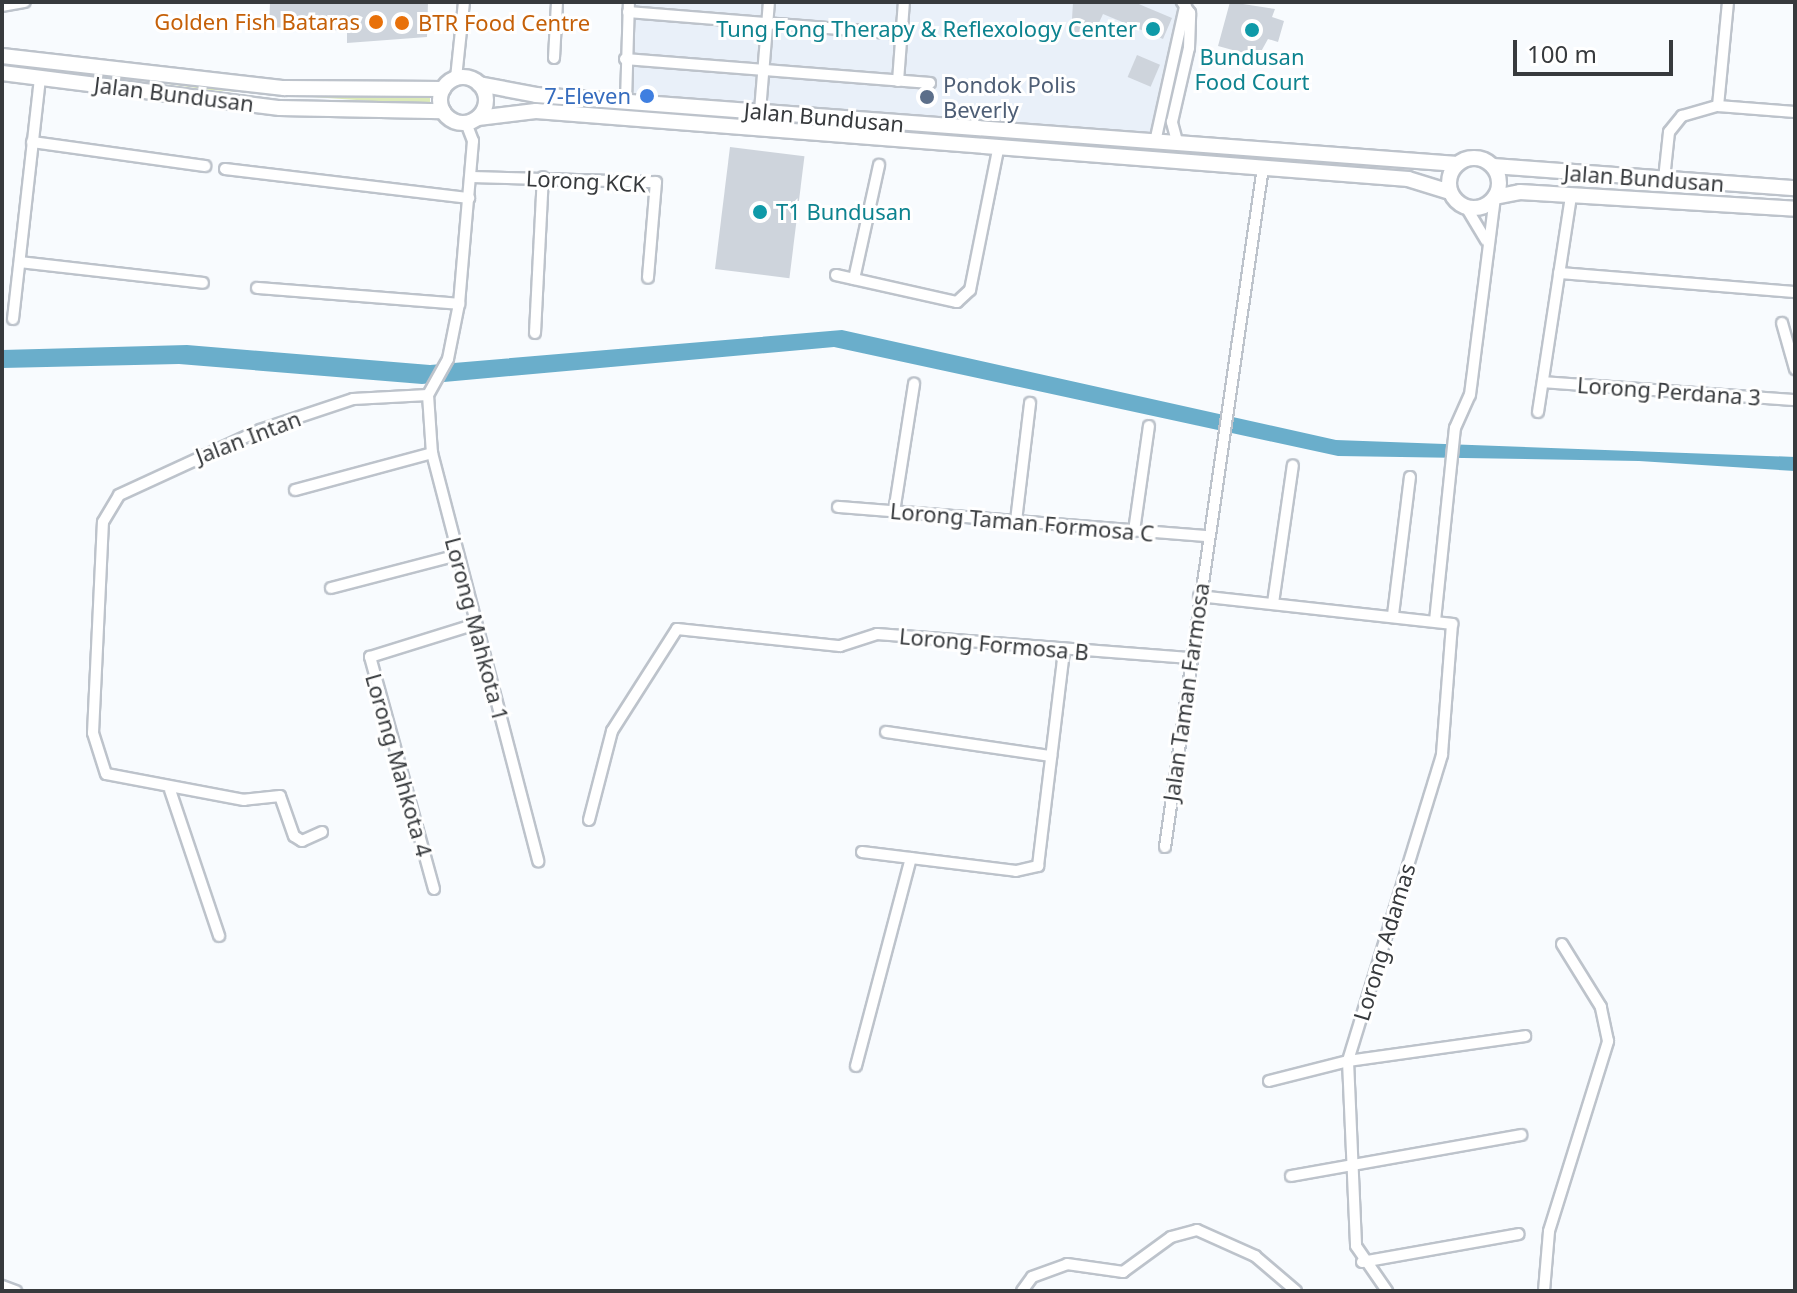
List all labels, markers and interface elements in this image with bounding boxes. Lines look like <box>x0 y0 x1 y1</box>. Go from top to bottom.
place label: Golden Fish Bataras <box>154 9 360 35</box>
place label: BTR Food Centre <box>418 10 590 36</box>
marker: Golden Fish Bataras <box>367 13 385 31</box>
marker: BTR Food Centre <box>393 14 411 32</box>
place label: Tung Fong Therapy & Reflexology Center <box>716 16 1137 42</box>
marker: Tung Fong Therapy & Reflexology Center <box>1144 20 1162 38</box>
marker: Bundusan Food Court <box>1243 21 1261 39</box>
scale bar <box>1517 24 1677 74</box>
text: 100 m <box>1527 37 1597 70</box>
place label: Bundusan Food Court <box>1194 43 1310 94</box>
street label: Jalan Bundusan <box>93 71 255 117</box>
place label: Pondok Polis Beverly <box>943 71 1076 122</box>
place label: 7-Eleven <box>544 83 631 109</box>
marker: 7-Eleven <box>638 87 656 105</box>
marker: Pondok Polis Beverly <box>918 88 936 106</box>
street label: Jalan Bundusan <box>743 97 905 137</box>
street label: Jalan Bundusan <box>1563 159 1725 197</box>
street label: Lorong KCK <box>525 165 647 197</box>
place label: T1 Bundusan <box>776 199 912 225</box>
marker: T1 Bundusan <box>751 203 769 221</box>
street label: Lorong Perdana 3 <box>1576 371 1762 411</box>
street label: Jalan Intan <box>192 405 304 469</box>
street label: Lorong Taman Formosa C <box>889 497 1155 547</box>
street label: Lorong Mahkota 1 <box>440 534 514 724</box>
street label: Jalan Taman Farmosa <box>1158 581 1214 803</box>
street label: Lorong Formosa B <box>898 623 1090 665</box>
street label: Lorong Mahkota 4 <box>360 670 438 860</box>
street label: Lorong Adamas <box>1348 860 1420 1024</box>

